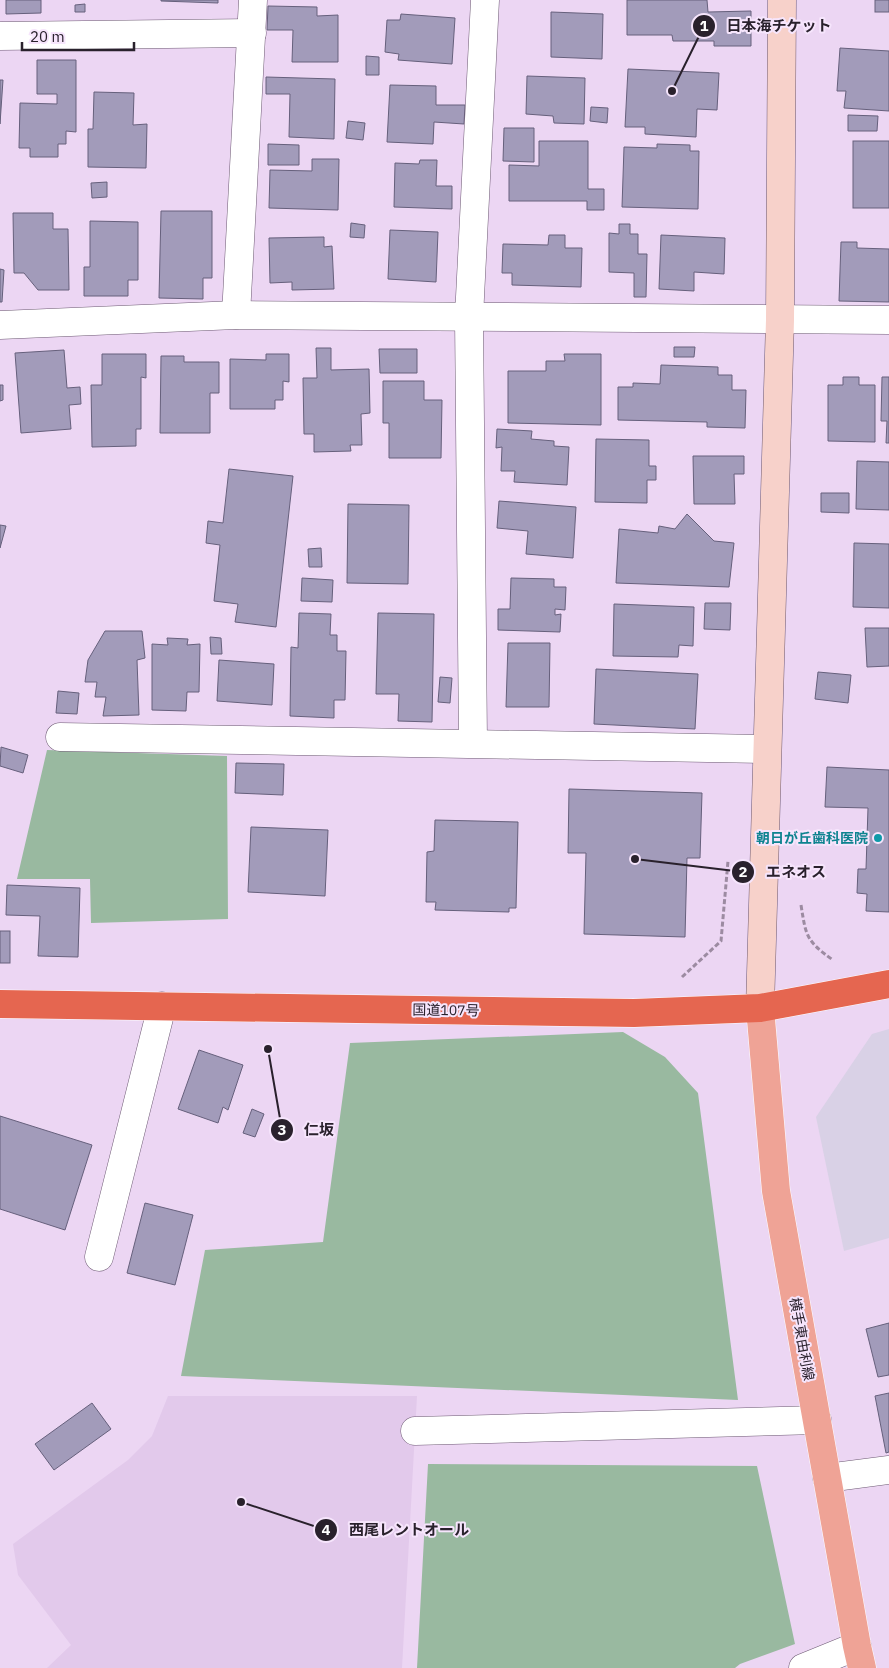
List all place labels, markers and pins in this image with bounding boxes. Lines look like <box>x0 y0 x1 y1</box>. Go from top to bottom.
callout: 日本海チケット <box>692 11 842 41</box>
place label: 朝日が丘歯科医院 <box>756 829 868 847</box>
marker: 朝日が丘歯科医院 <box>872 832 884 844</box>
callout: エネオス <box>731 857 836 887</box>
callout: 仁坂 <box>269 1115 344 1145</box>
callout: 西尾レントオール <box>314 1515 479 1545</box>

